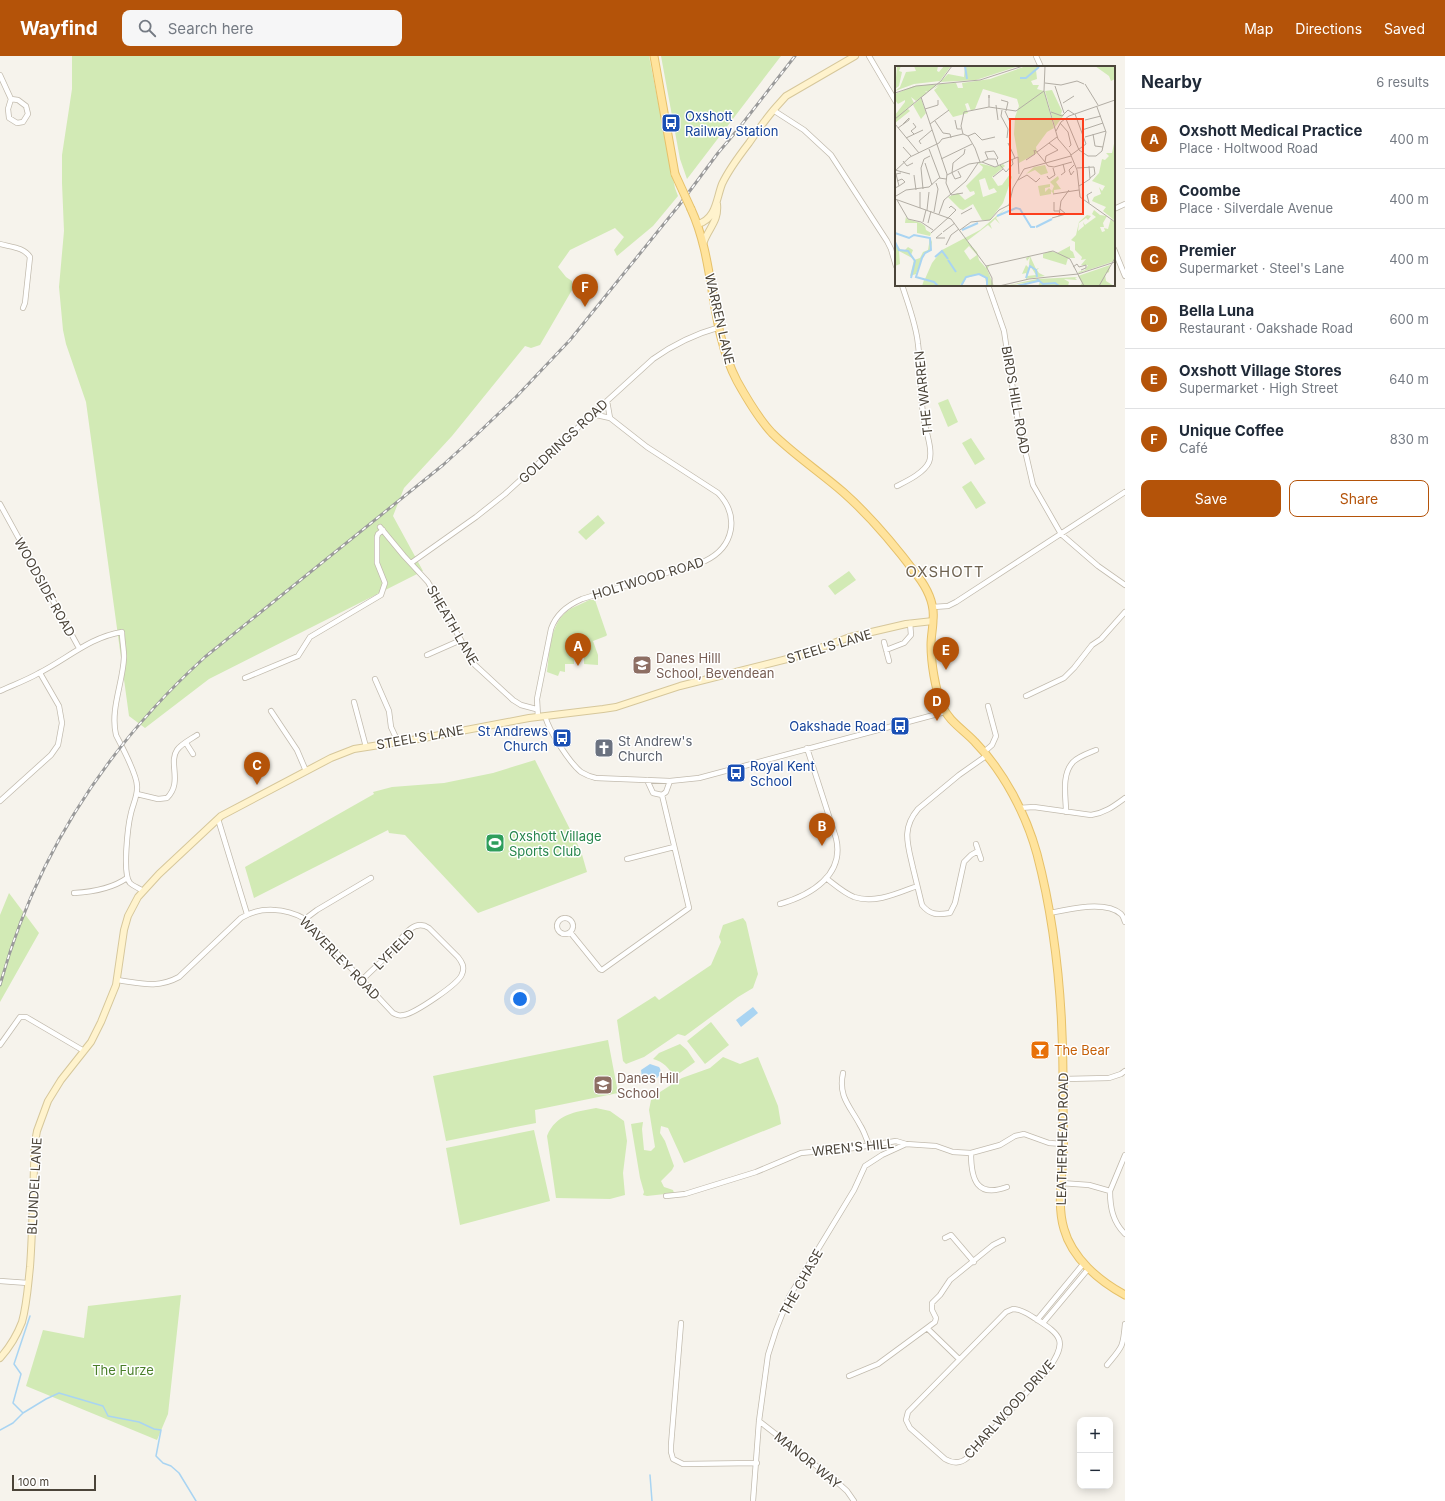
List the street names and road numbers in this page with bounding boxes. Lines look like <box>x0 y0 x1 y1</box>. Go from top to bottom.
street label: WARREN LANE <box>702 272 738 366</box>
street label: BIRDS HILL ROAD <box>999 345 1033 455</box>
street label: THE WARREN <box>911 350 935 436</box>
street label: GOLDRINGS ROAD <box>515 396 611 486</box>
street label: WOODSIDE ROAD <box>11 535 79 639</box>
street label: HOLTWOOD ROAD <box>590 553 706 603</box>
street label: SHEATH LANE <box>424 582 482 668</box>
street label: STEEL'S LANE <box>784 625 874 667</box>
street label: STEEL'S LANE <box>375 721 465 753</box>
street label: WAVERLEY ROAD <box>296 913 384 1003</box>
street label: LYFIELD <box>370 925 418 973</box>
street label: LEATHERHEAD ROAD <box>1053 1072 1071 1206</box>
street label: WREN'S HILL <box>811 1135 895 1159</box>
street label: BLUNDEL LANE <box>23 1137 45 1235</box>
street label: THE CHASE <box>776 1246 826 1318</box>
street label: CHARLWOOD DRIVE <box>960 1356 1058 1462</box>
street label: MANOR WAY <box>771 1428 845 1492</box>

